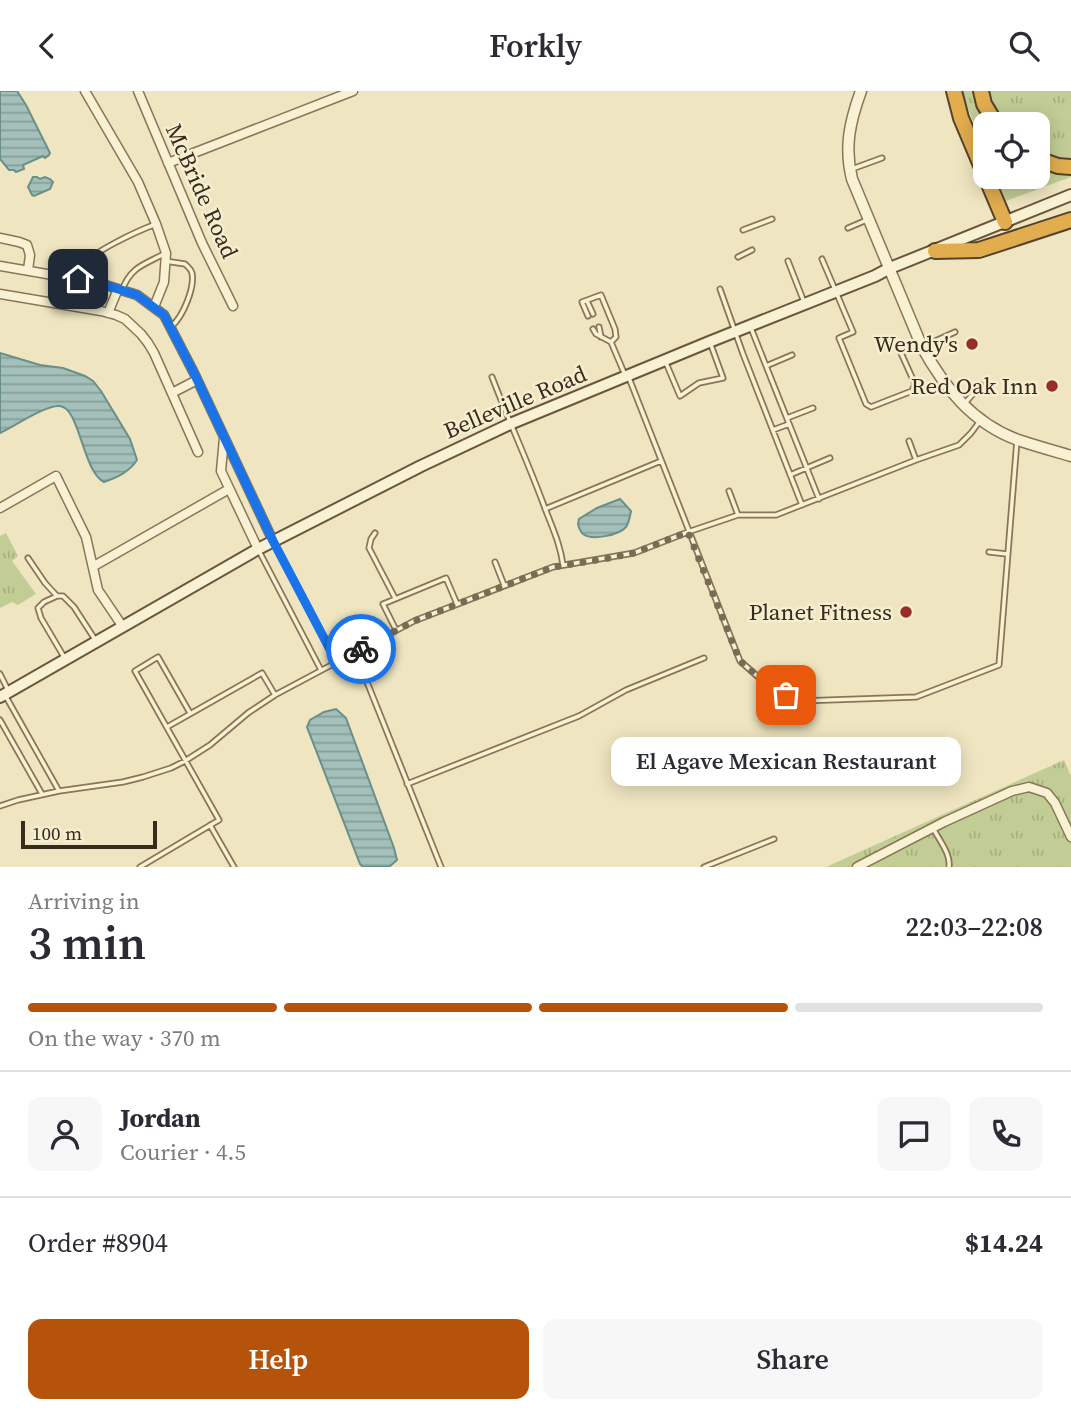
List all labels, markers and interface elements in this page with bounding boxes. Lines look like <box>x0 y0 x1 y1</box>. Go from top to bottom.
text: Forkly <box>489 24 582 68</box>
icon: back <box>28 27 66 65</box>
icon: search <box>1005 27 1043 65</box>
map controls <box>973 112 1050 189</box>
button: locate <box>973 112 1050 189</box>
street label: McBride Road <box>158 118 246 264</box>
pin <box>48 249 108 309</box>
icon: home <box>59 260 97 298</box>
place label: Wendy's <box>874 328 958 360</box>
marker: Wendy's <box>964 336 980 352</box>
street label: Belleville Road <box>439 357 591 447</box>
place label: Red Oak Inn <box>911 370 1038 402</box>
marker: Red Oak Inn <box>1044 378 1060 394</box>
place label: Planet Fitness <box>749 596 892 628</box>
marker: Planet Fitness <box>898 604 914 620</box>
courier <box>326 614 396 684</box>
icon: bike <box>342 630 380 668</box>
pin <box>756 665 816 725</box>
icon: bag <box>767 676 805 714</box>
callout: El Agave Mexican Restaurant <box>611 737 961 786</box>
text: El Agave Mexican Restaurant <box>636 745 936 777</box>
scale bar <box>21 818 158 850</box>
text: 100 m <box>32 820 82 846</box>
text: Arriving in <box>28 885 140 917</box>
text: 22:03–22:08 <box>906 909 1043 945</box>
text: 3 min <box>28 911 146 974</box>
text: On the way · 370 m <box>28 1022 221 1054</box>
button: person <box>28 1097 102 1171</box>
button: chat <box>877 1097 951 1171</box>
button: phone <box>969 1097 1043 1171</box>
text: Jordan <box>120 1100 201 1136</box>
text: Courier · 4.5 <box>120 1136 246 1168</box>
text: Order #8904 <box>28 1225 168 1261</box>
text: $14.24 <box>965 1225 1043 1261</box>
button: Help <box>28 1319 529 1399</box>
button: Share <box>543 1319 1043 1399</box>

